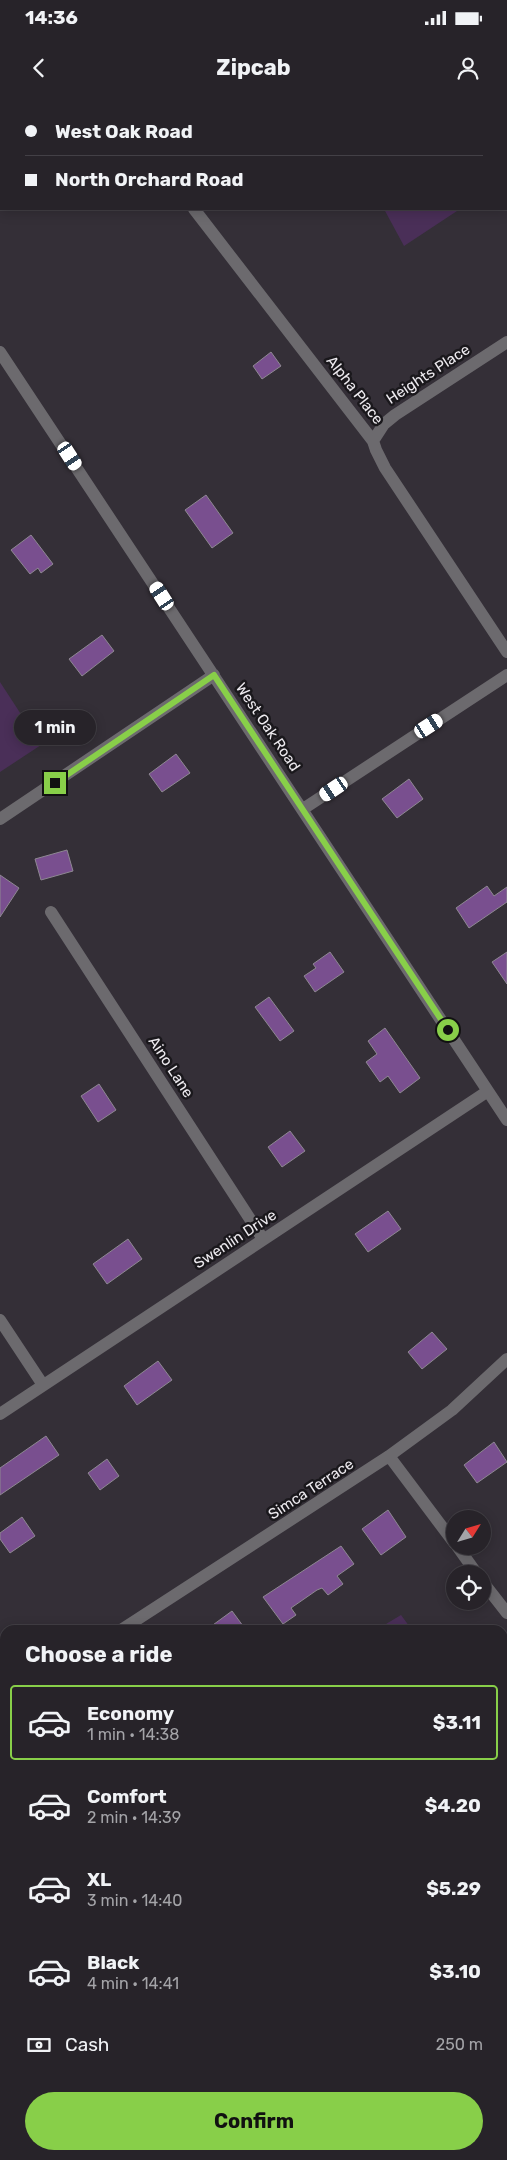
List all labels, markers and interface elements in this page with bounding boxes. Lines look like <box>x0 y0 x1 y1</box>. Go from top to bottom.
text: 14:36 <box>25 6 78 29</box>
icon: back <box>25 54 53 82</box>
text: Zipcab <box>216 54 291 81</box>
icon: person <box>454 54 482 82</box>
text: West Oak Road <box>55 120 193 143</box>
text: North Orchard Road <box>55 168 243 191</box>
street label: Heights Place <box>383 340 473 408</box>
street label: Alpha Place <box>323 352 387 428</box>
car <box>55 439 84 473</box>
car <box>147 579 176 613</box>
street label: West Oak Road <box>232 679 304 775</box>
callout: 1 min <box>14 710 96 746</box>
car <box>412 712 445 740</box>
text: 1 min <box>35 718 75 737</box>
route end <box>44 772 66 794</box>
car <box>317 774 350 804</box>
route start <box>437 1019 459 1041</box>
street label: Aino Lane <box>145 1033 197 1101</box>
street label: Swenlin Drive <box>190 1206 280 1272</box>
street label: Simca Terrace <box>265 1455 357 1523</box>
north arrow <box>446 1510 491 1555</box>
map controls <box>446 1510 491 1610</box>
button: locate <box>446 1565 491 1610</box>
text: Choose a ride <box>25 1641 172 1668</box>
icon: car <box>27 1700 72 1745</box>
text: Economy <box>87 1702 174 1725</box>
text: $3.11 <box>433 1711 481 1734</box>
text: 1 min · 14:38 <box>87 1725 179 1744</box>
icon: car <box>27 1783 72 1828</box>
text: Comfort <box>87 1785 167 1808</box>
text: $4.20 <box>425 1794 481 1817</box>
text: 2 min · 14:39 <box>87 1808 181 1827</box>
icon: car <box>27 1866 72 1911</box>
text: XL <box>87 1868 111 1891</box>
text: $5.29 <box>426 1877 481 1900</box>
text: 3 min · 14:40 <box>87 1891 182 1910</box>
icon: car <box>27 1949 72 1994</box>
text: Black <box>87 1951 139 1974</box>
text: $3.10 <box>429 1960 481 1983</box>
text: 4 min · 14:41 <box>87 1974 179 1993</box>
icon: cash <box>25 2031 53 2059</box>
text: Cash <box>65 2033 109 2056</box>
text: 250 m <box>436 2035 483 2054</box>
button: Confirm <box>25 2092 483 2150</box>

